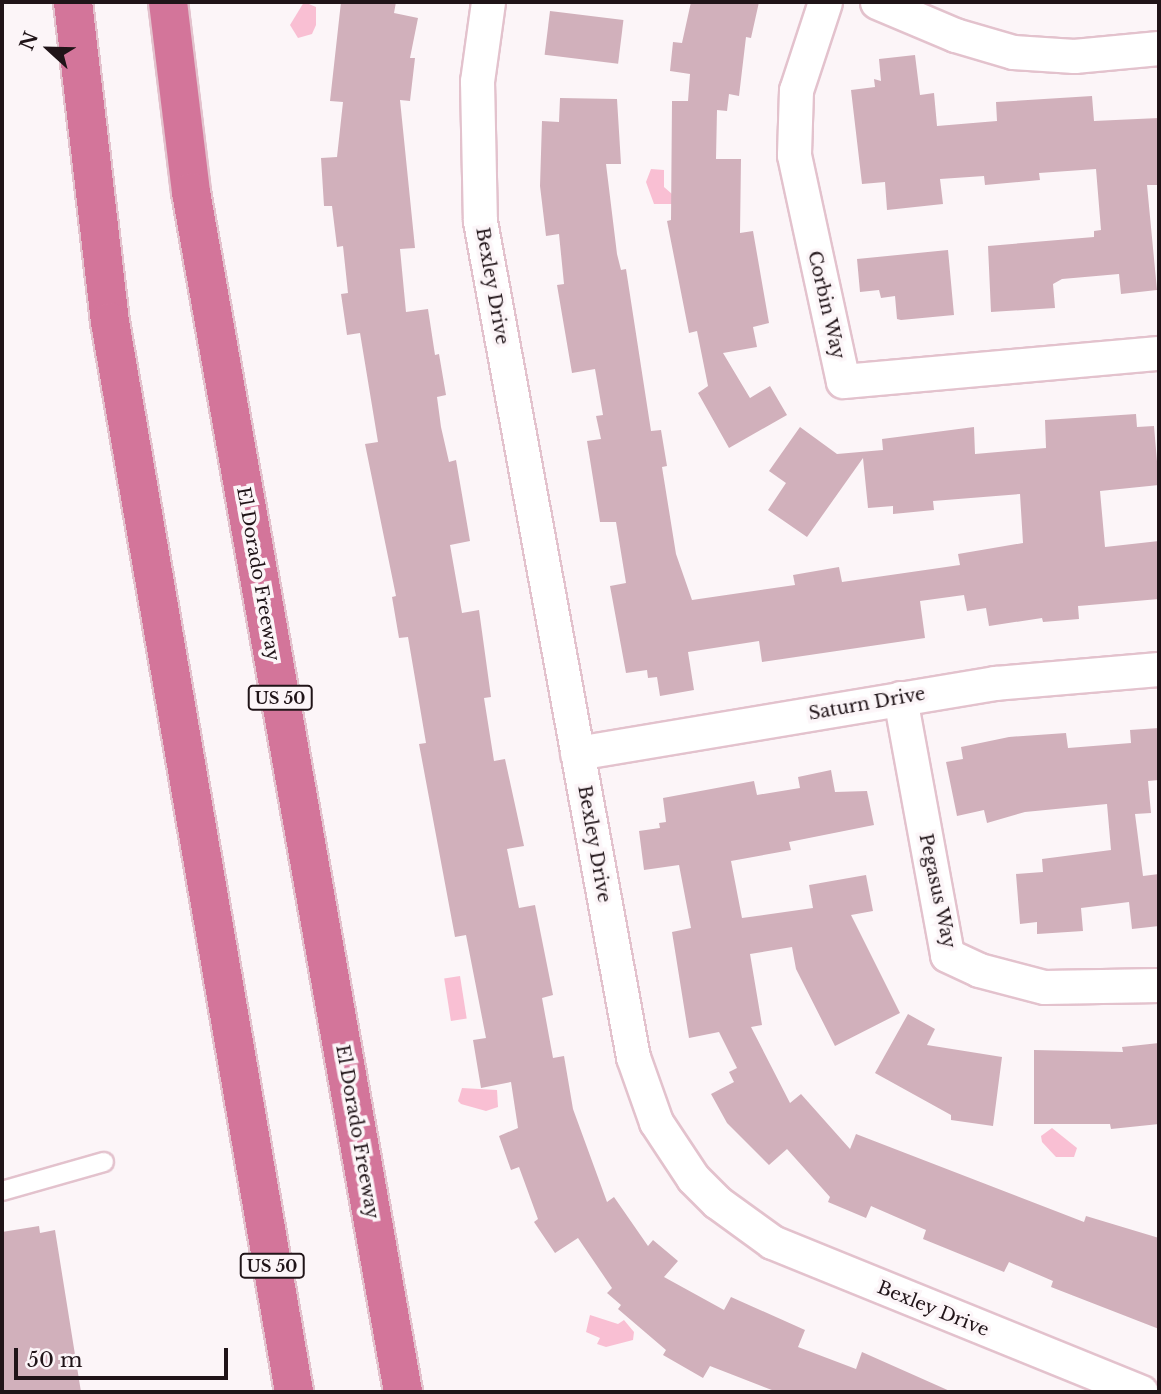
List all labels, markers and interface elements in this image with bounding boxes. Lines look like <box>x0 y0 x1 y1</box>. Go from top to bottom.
north arrow <box>14 14 84 84</box>
text: N <box>15 28 43 54</box>
street label: Bexley Drive <box>471 226 513 346</box>
street label: Corbin Way <box>803 249 849 361</box>
street label: El Dorado Freeway <box>232 485 284 663</box>
street label: Saturn Drive <box>807 683 927 725</box>
road number: US 50 <box>247 685 313 710</box>
street label: Bexley Drive <box>573 784 615 904</box>
street label: Pegasus Way <box>914 831 960 951</box>
street label: El Dorado Freeway <box>331 1043 383 1221</box>
road number: US 50 <box>239 1254 305 1278</box>
street label: Bexley Drive <box>874 1277 992 1341</box>
scale bar <box>18 1334 231 1378</box>
text: 50 m <box>27 1347 82 1373</box>

